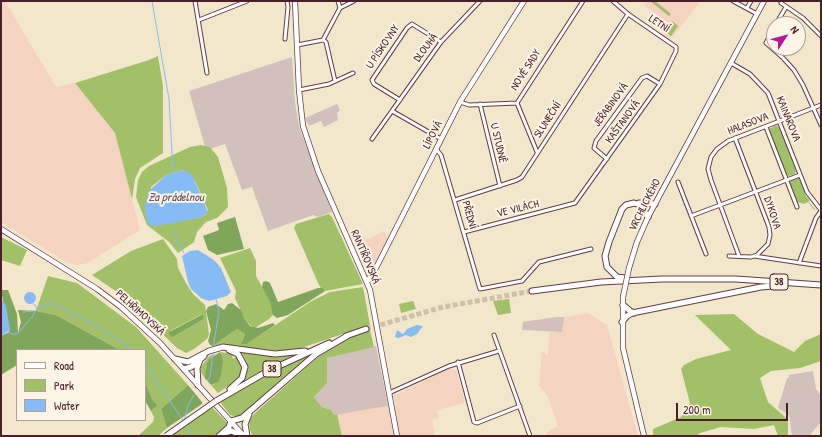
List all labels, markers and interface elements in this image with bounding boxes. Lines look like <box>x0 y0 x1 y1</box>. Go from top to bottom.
street label: LETNÍ <box>646 12 672 36</box>
north arrow <box>766 16 806 56</box>
street label: U PÍSKOVNY <box>363 22 403 72</box>
text: N <box>788 23 802 36</box>
street label: DLOUHÁ <box>411 31 441 65</box>
street label: NOVÉ SADY <box>508 47 544 93</box>
street label: JEŘABINOVÁ <box>591 81 631 129</box>
street label: KAINAROVA <box>773 94 803 144</box>
street label: KAŠTANOVÁ <box>603 98 643 146</box>
street label: SLUNEČNÍ <box>531 99 565 141</box>
street label: HALASOVA <box>726 110 770 138</box>
street label: LÍPOVÁ <box>420 119 446 151</box>
street label: U STUDNĚ <box>487 122 509 164</box>
street label: VRCHLICKÉHO <box>626 177 664 233</box>
water label: Za prádelnou <box>148 191 204 205</box>
street label: DYKOVA <box>761 195 783 231</box>
street label: VE VILÁCH <box>496 197 540 221</box>
street label: PŘEDNÍ <box>459 199 479 231</box>
street label: RANTÍŘOVSKÁ <box>348 228 382 286</box>
road number: 38 <box>770 274 788 290</box>
street label: PELHŘIMOVSKÁ <box>113 287 167 339</box>
legend <box>16 349 146 421</box>
text: Road <box>54 357 74 374</box>
road number: 38 <box>263 361 281 377</box>
text: Park <box>54 377 74 394</box>
scale bar <box>678 395 790 421</box>
text: Water <box>54 397 80 414</box>
text: 200 m <box>683 401 710 418</box>

